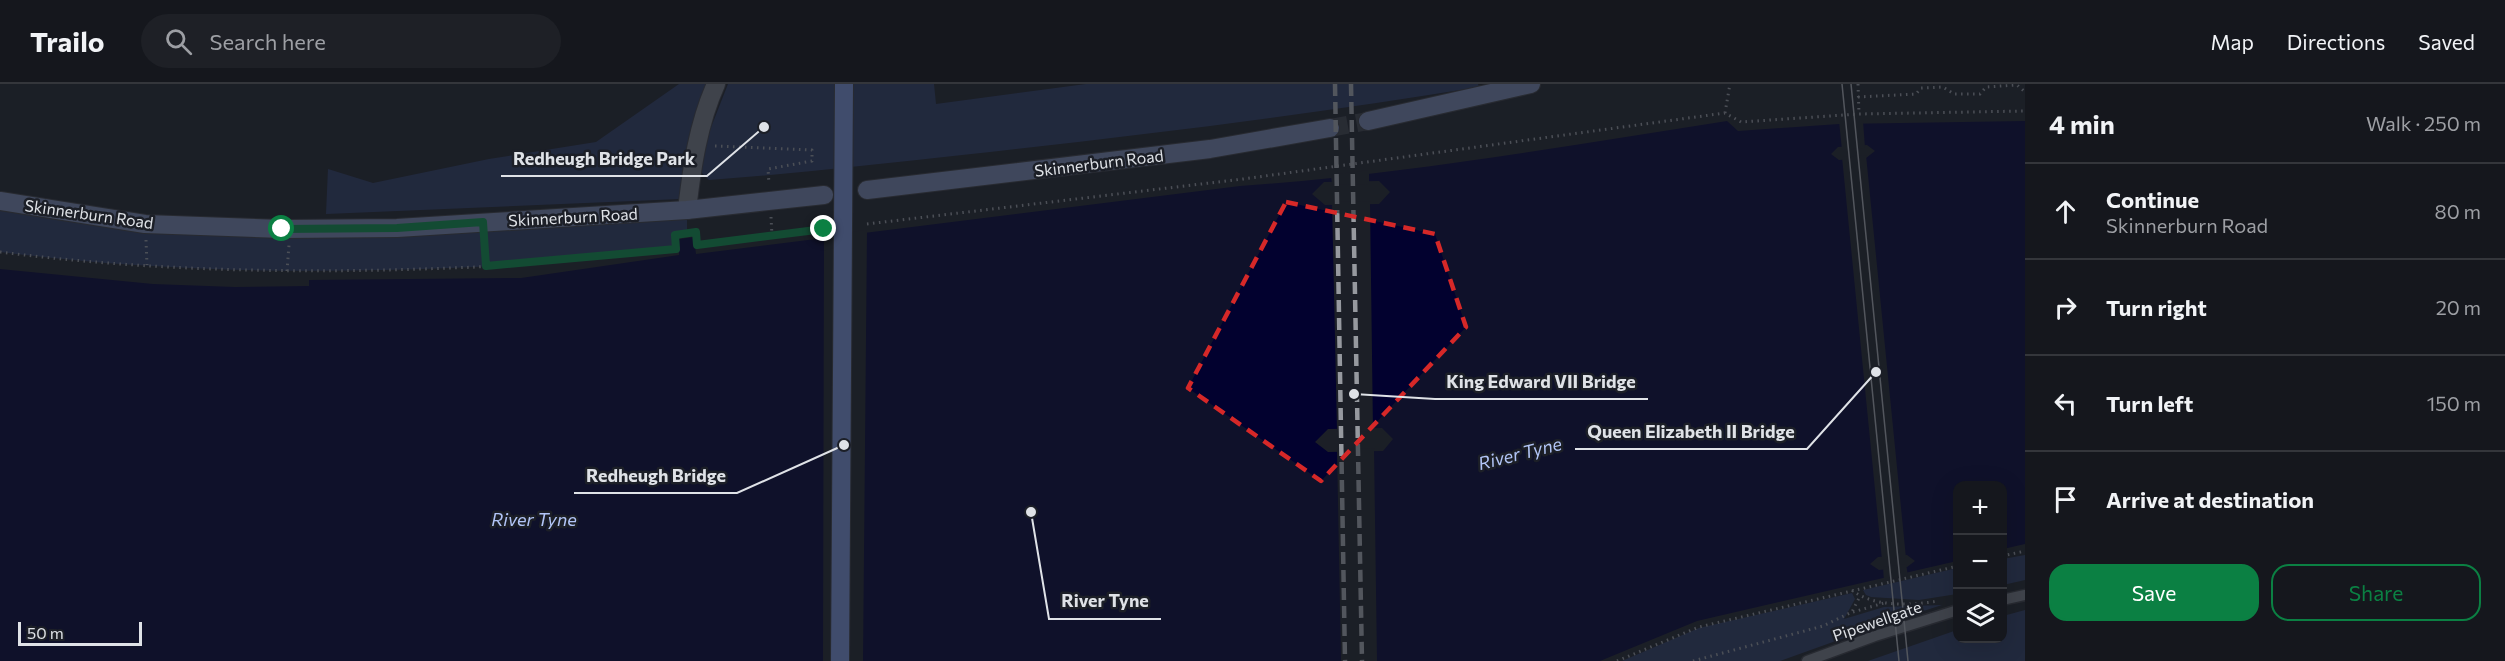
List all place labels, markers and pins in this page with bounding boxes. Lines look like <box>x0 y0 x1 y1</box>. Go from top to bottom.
callout: Redheugh Bridge Park <box>501 140 707 176</box>
callout: King Edward VII Bridge <box>1435 363 1648 399</box>
callout: Queen Elizabeth II Bridge <box>1575 413 1807 449</box>
callout: Redheugh Bridge <box>574 457 737 493</box>
callout: River Tyne <box>1049 583 1161 619</box>

